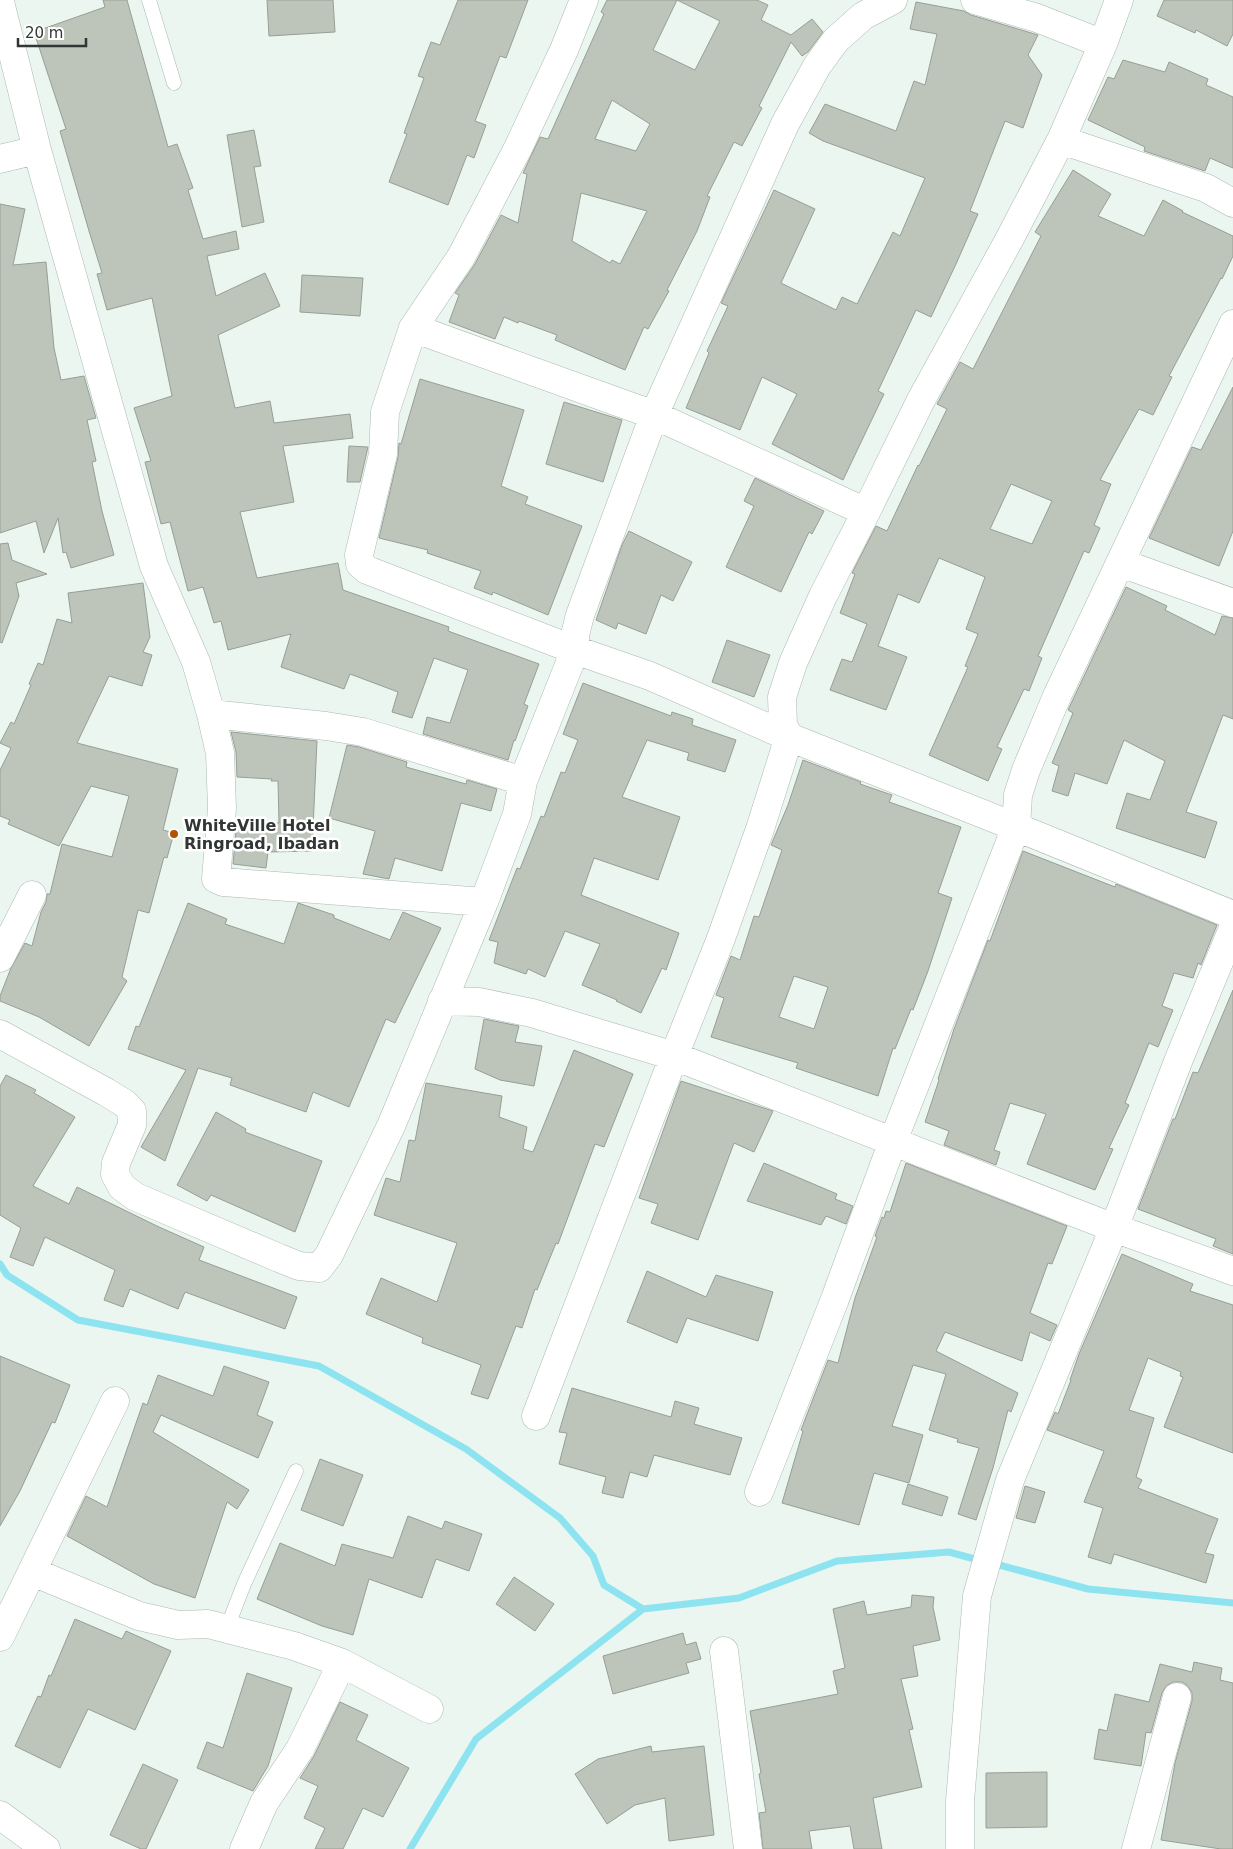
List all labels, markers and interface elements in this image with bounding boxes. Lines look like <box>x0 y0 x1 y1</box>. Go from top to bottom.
scale bar <box>18 15 85 47</box>
text: 20 m <box>25 24 63 42</box>
place label: WhiteVille Hotel Ringroad, Ibadan <box>184 816 339 853</box>
marker: WhiteVille Hotel Ringroad, Ibadan <box>168 828 180 840</box>

